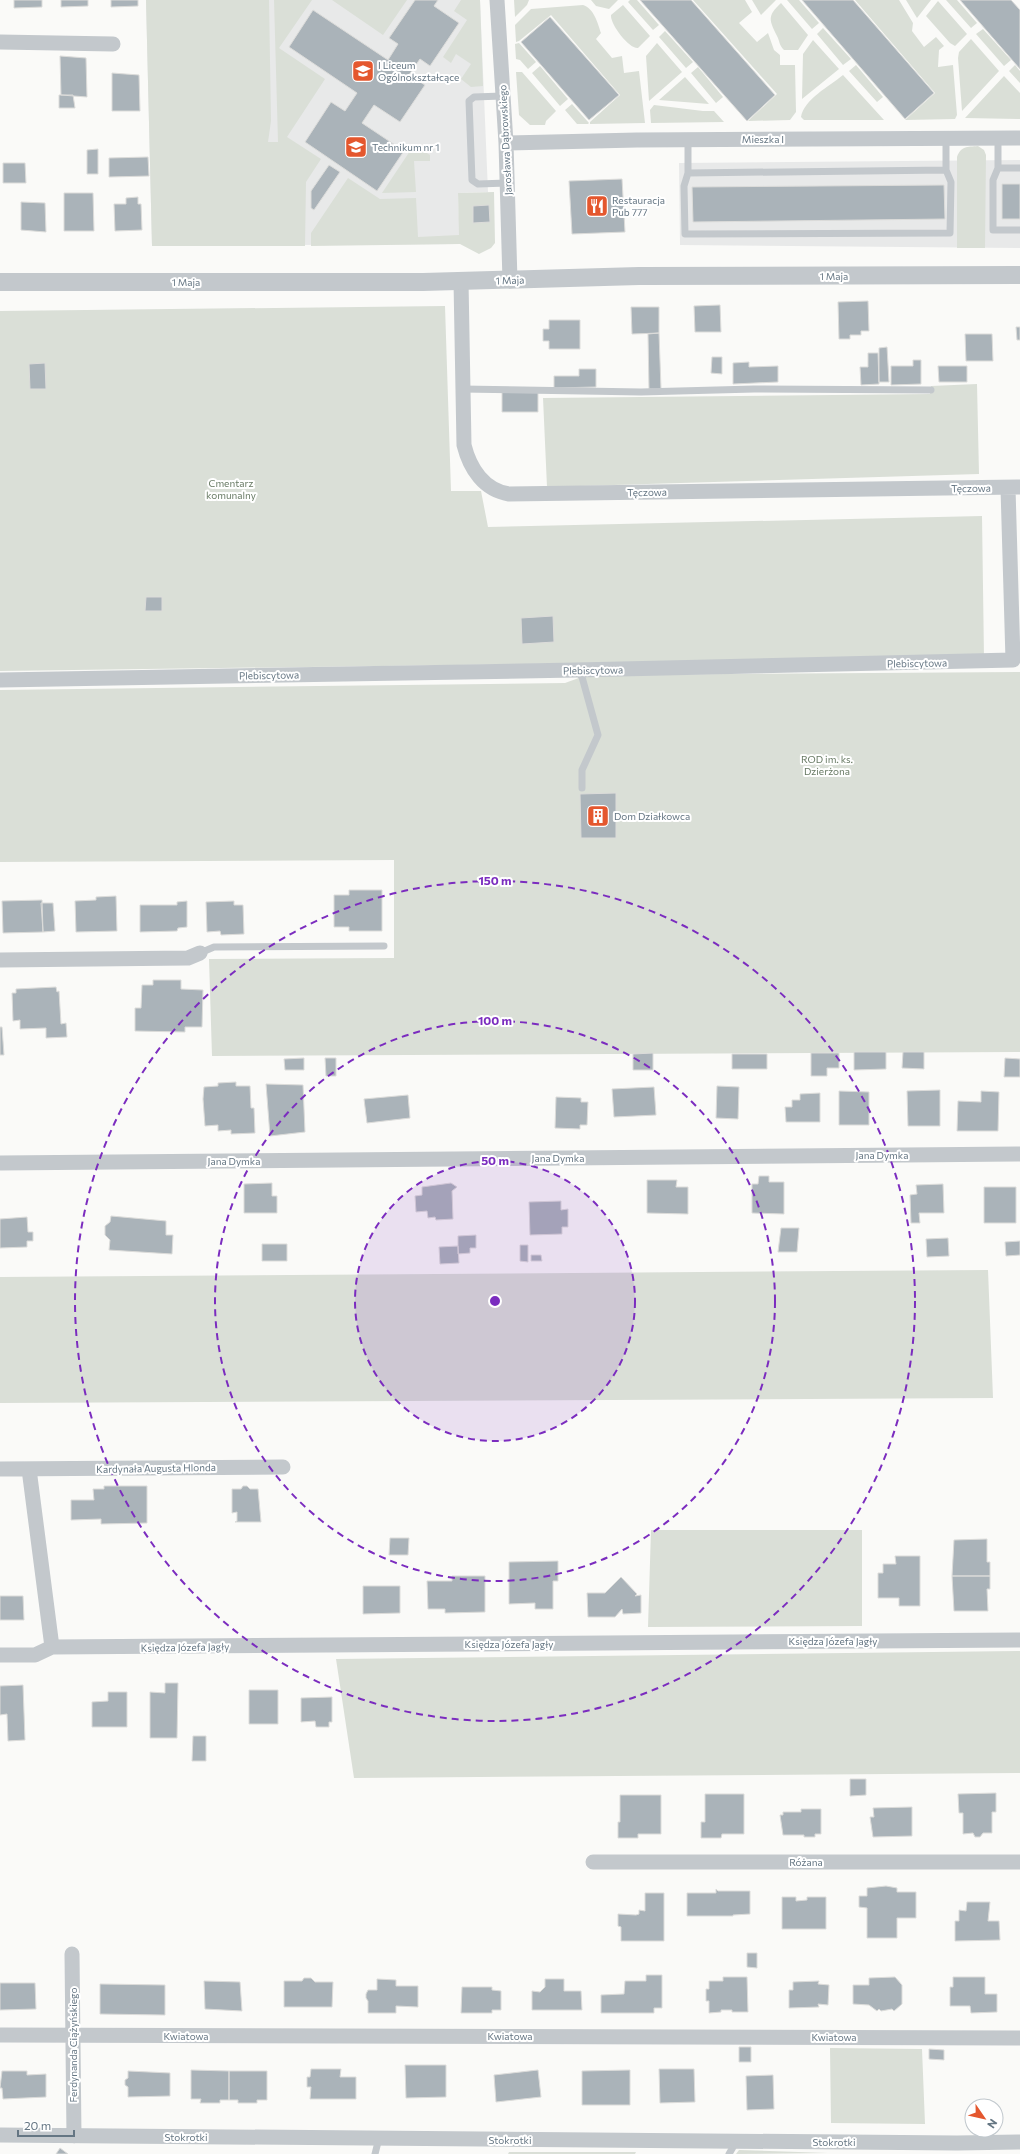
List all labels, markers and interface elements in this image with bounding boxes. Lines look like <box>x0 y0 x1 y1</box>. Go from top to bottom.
school or university icon: I Liceum Ogólnokształcące <box>350 58 376 84</box>
place label: I Liceum Ogólnokształcące <box>378 59 459 83</box>
street label: Jarosława Dąbrowskiego <box>496 84 514 196</box>
street label: Mieszka I <box>742 133 784 145</box>
school or university icon: Technikum nr 1 <box>343 134 369 160</box>
place label: Technikum nr 1 <box>372 141 439 153</box>
restaurant icon: Restauracja Pub 777 <box>584 193 610 219</box>
place label: Restauracja Pub 777 <box>612 194 665 218</box>
street label: 1 Maja <box>820 270 848 282</box>
street label: 1 Maja <box>495 274 525 286</box>
street label: 1 Maja <box>172 276 200 288</box>
park label: Cmentarz komunalny <box>206 477 256 501</box>
street label: Tęczowa <box>951 482 991 494</box>
street label: Tęczowa <box>627 486 667 498</box>
street label: Plebiscytowa <box>887 656 947 670</box>
street label: Plebiscytowa <box>563 663 623 677</box>
street label: Plebiscytowa <box>239 668 299 682</box>
park label: ROD im. ks. Dzierżona <box>801 753 853 777</box>
building icon: Dom Działkowca <box>585 803 611 829</box>
place label: Dom Działkowca <box>614 810 690 822</box>
text: 150 m <box>478 873 512 887</box>
text: 100 m <box>478 1013 512 1027</box>
street label: Jana Dymka <box>856 1149 908 1161</box>
street label: Jana Dymka <box>532 1152 584 1164</box>
text: 50 m <box>481 1153 509 1167</box>
street label: Jana Dymka <box>208 1155 260 1167</box>
centre of rings <box>488 1294 502 1308</box>
street label: Kardynała Augusta Hlonda <box>96 1461 216 1475</box>
street label: Księdza Józefa Jagły <box>789 1635 877 1647</box>
street label: Księdza Józefa Jagły <box>465 1638 553 1650</box>
street label: Księdza Józefa Jagły <box>141 1640 229 1654</box>
street label: Różana <box>789 1856 823 1868</box>
street label: Ferdynanda Ciążyńskiego <box>67 1988 79 2102</box>
street label: Kwiatowa <box>163 2030 209 2042</box>
street label: Kwiatowa <box>487 2030 533 2042</box>
street label: Kwiatowa <box>811 2031 857 2043</box>
north arrow <box>964 2098 1004 2138</box>
scale bar <box>18 2112 74 2138</box>
text: N <box>985 2117 1000 2131</box>
text: 20 m <box>24 2118 51 2132</box>
street label: Stokrotki <box>164 2131 208 2143</box>
street label: Stokrotki <box>488 2134 532 2146</box>
street label: Stokrotki <box>812 2136 856 2148</box>

